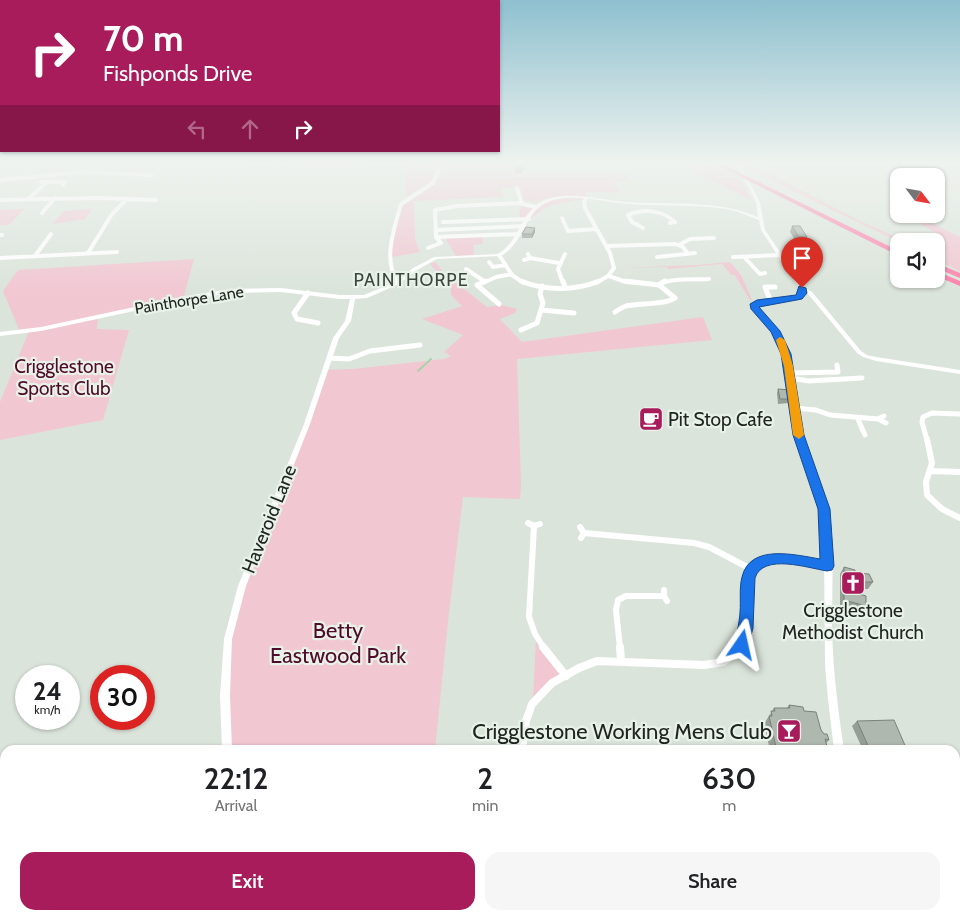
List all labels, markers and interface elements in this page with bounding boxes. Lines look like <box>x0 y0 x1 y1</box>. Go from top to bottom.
text: 70 m <box>103 17 184 60</box>
icon: right <box>20 20 85 85</box>
text: Fishponds Drive <box>103 60 252 87</box>
icon: left <box>183 115 211 143</box>
icon: ahead <box>236 115 264 143</box>
icon: right <box>289 115 317 143</box>
north arrow <box>890 168 945 222</box>
map controls <box>890 168 945 288</box>
button: sound <box>890 233 945 288</box>
pin <box>781 237 823 288</box>
icon: arrive <box>788 244 816 272</box>
district label: PAINTHORPE <box>353 269 469 291</box>
street label: Painthorpe Lane <box>133 282 245 318</box>
park label: Crigglestone Sports Club <box>14 355 114 400</box>
cafe icon: Pit Stop Cafe <box>638 406 664 432</box>
place label: Pit Stop Cafe <box>668 408 773 431</box>
street label: Haveroid Lane <box>237 461 301 577</box>
church icon: Crigglestone Methodist Church <box>840 570 866 596</box>
place label: Crigglestone Methodist Church <box>782 599 924 644</box>
park label: Betty Eastwood Park <box>270 617 406 669</box>
position arrow <box>715 618 767 670</box>
speed limit sign: 30 <box>90 665 155 730</box>
text: 24 <box>33 676 62 706</box>
text: km/h <box>34 702 61 717</box>
place label: Crigglestone Working Mens Club <box>472 718 772 745</box>
bar icon: Crigglestone Working Mens Club <box>776 718 802 744</box>
text: 22:12 <box>204 760 268 797</box>
text: 2 <box>477 760 493 797</box>
text: 630 <box>702 760 756 797</box>
text: Arrival <box>215 796 257 815</box>
text: min <box>472 796 498 815</box>
text: m <box>722 796 736 815</box>
button: Exit <box>20 852 475 910</box>
button: Share <box>485 852 940 910</box>

